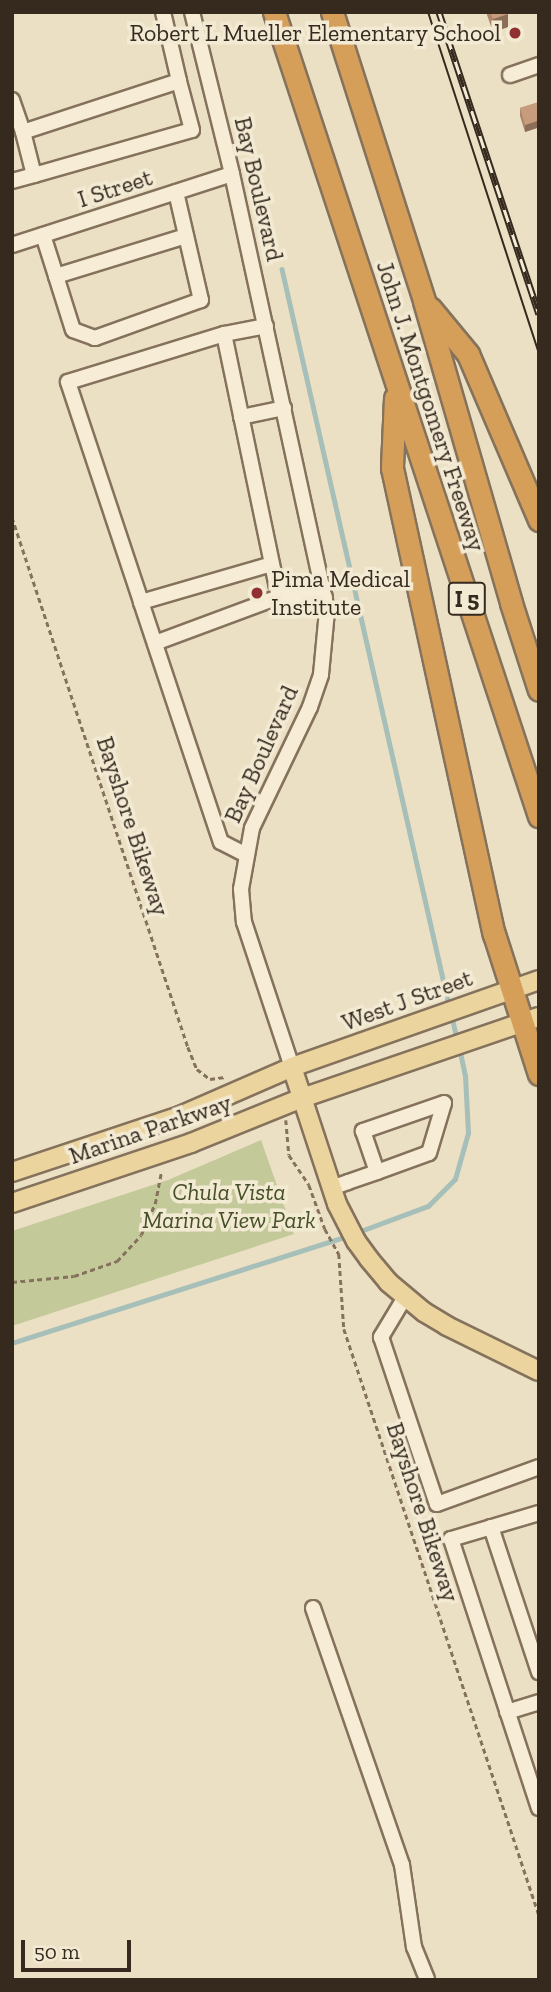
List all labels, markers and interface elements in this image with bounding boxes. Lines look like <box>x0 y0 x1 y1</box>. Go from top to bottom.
place label: Robert L Mueller Elementary School <box>128 19 501 47</box>
marker: Robert L Mueller Elementary School <box>507 25 523 41</box>
street label: Bay Boulevard <box>228 114 290 264</box>
street label: I Street <box>74 162 156 214</box>
street label: John J. Montgomery Freeway <box>370 257 492 555</box>
place label: Pima Medical Institute <box>271 565 410 621</box>
road number: I 5 <box>448 580 486 618</box>
marker: Pima Medical Institute <box>249 585 265 601</box>
street label: Bay Boulevard <box>218 681 304 827</box>
street label: Bayshore Bikeway <box>90 733 176 919</box>
street label: West J Street <box>338 963 476 1037</box>
street label: Marina Parkway <box>65 1088 235 1170</box>
park label: Chula Vista Marina View Park <box>142 1178 316 1234</box>
street label: Bayshore Bikeway <box>380 1419 466 1605</box>
scale bar <box>24 1926 135 1970</box>
text: 50 m <box>34 1939 80 1964</box>

